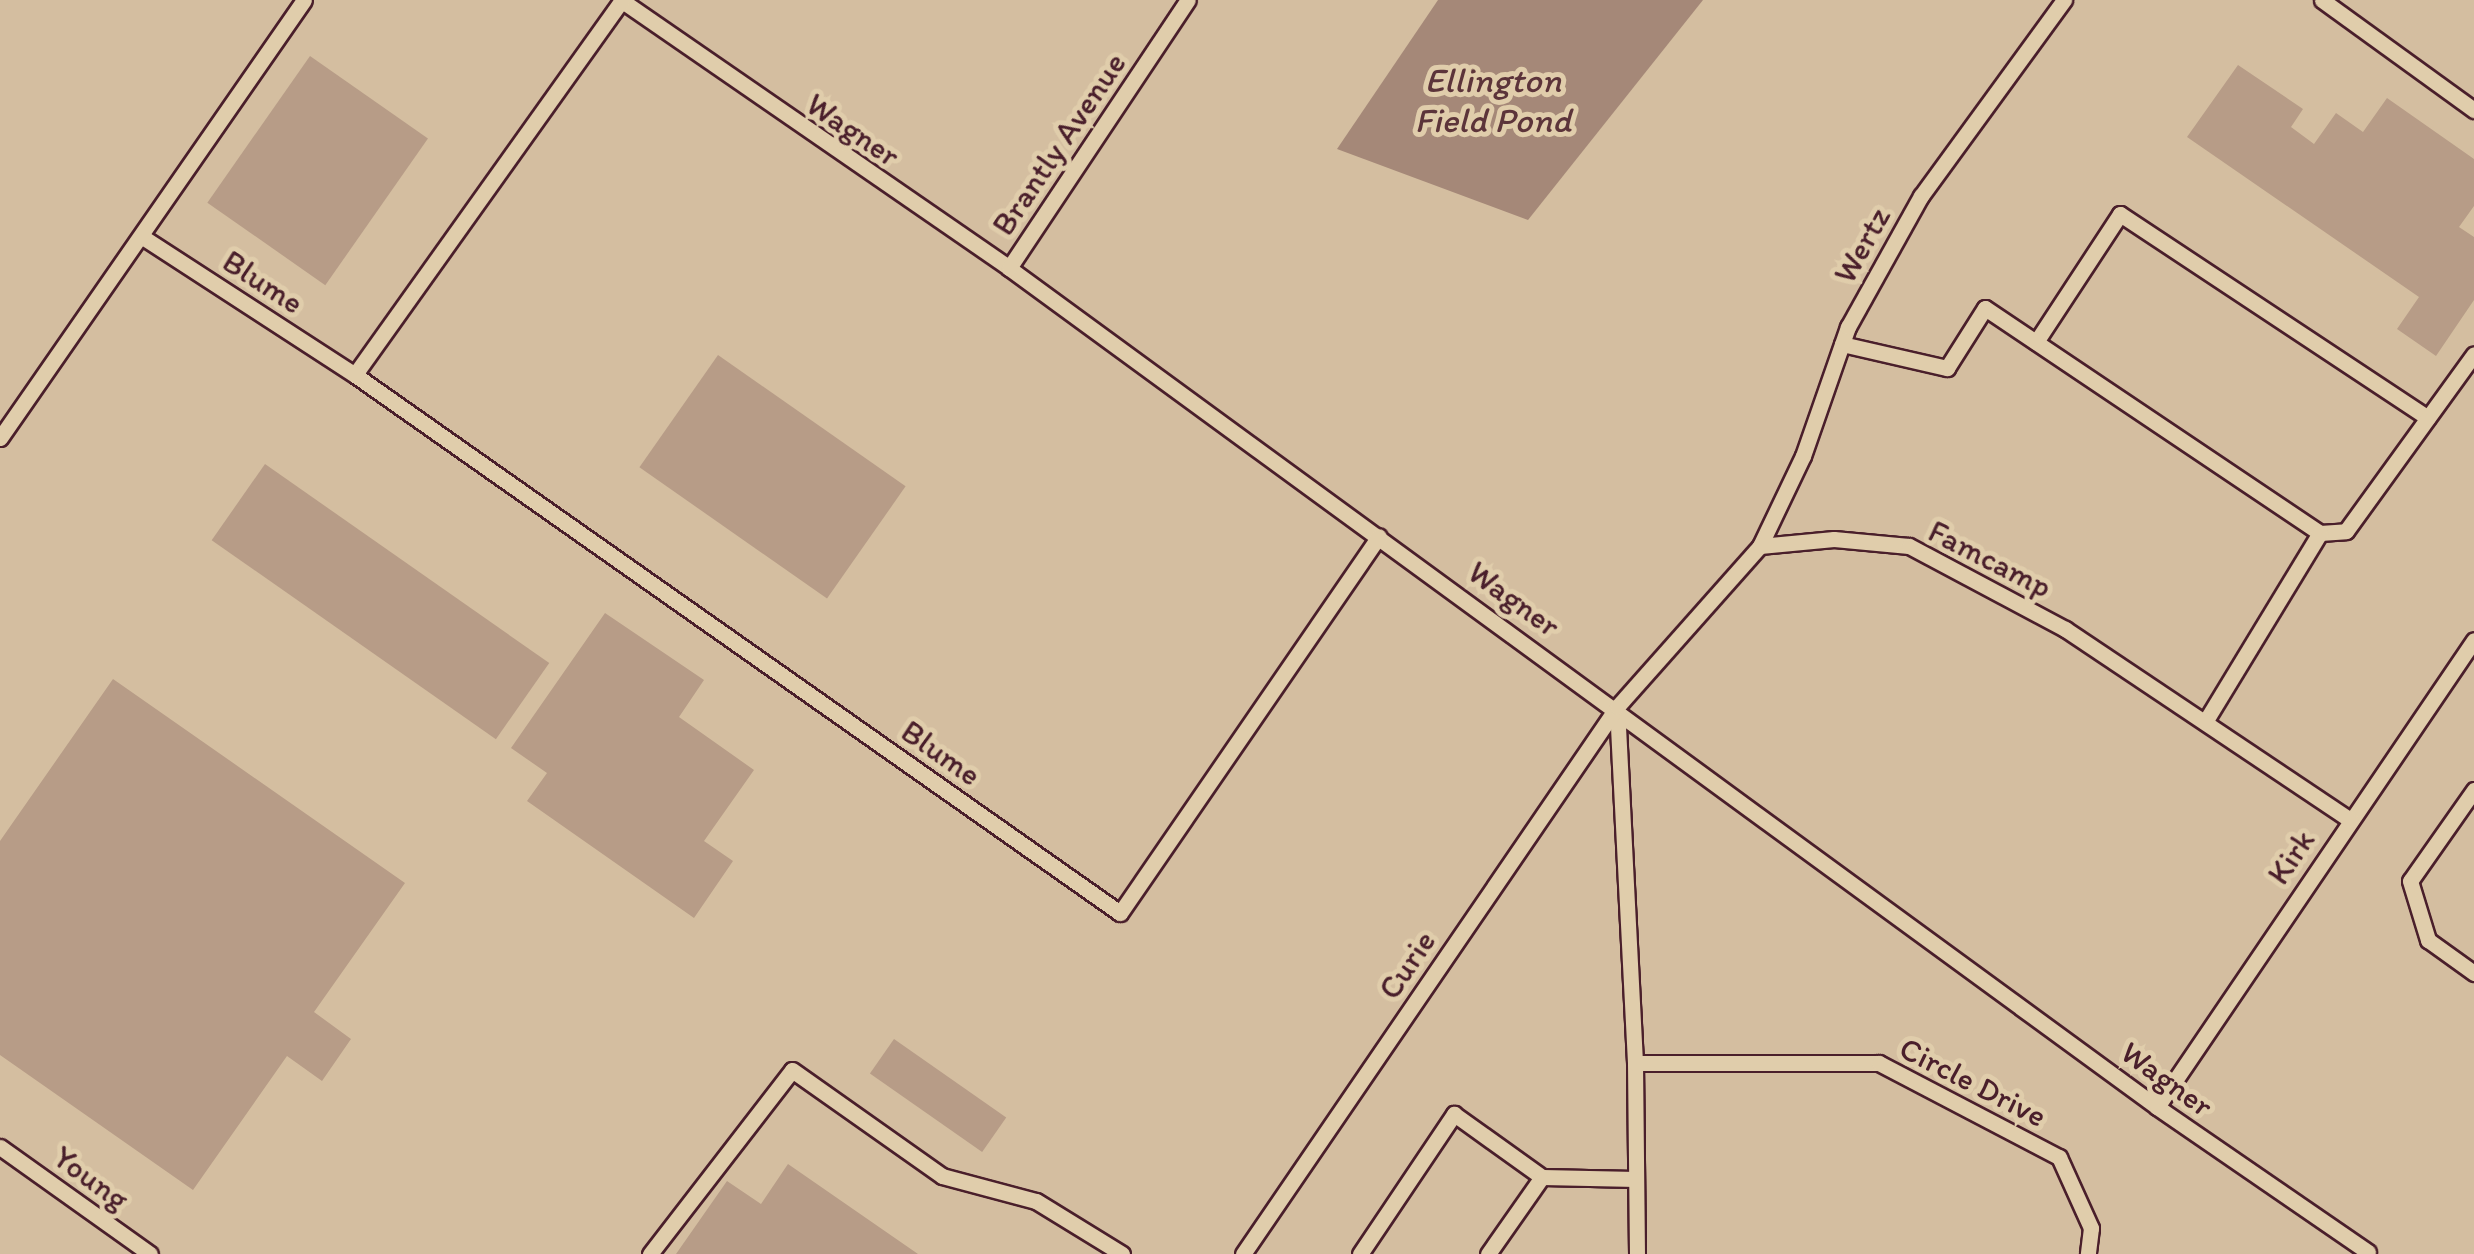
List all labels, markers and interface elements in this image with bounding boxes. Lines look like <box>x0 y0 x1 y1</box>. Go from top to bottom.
street label: Brantly Avenue <box>984 46 1134 242</box>
water label: Ellington Field Pond <box>1415 59 1571 141</box>
street label: Wagner <box>799 85 907 175</box>
street label: Wertz <box>1826 200 1898 290</box>
street label: Blume <box>215 242 311 322</box>
street label: Famcamp <box>1922 512 2058 606</box>
street label: Wagner <box>1461 553 1567 645</box>
street label: Blume <box>894 712 988 794</box>
street label: Kirk <box>2259 822 2323 892</box>
street label: Curie <box>1370 923 1444 1007</box>
street label: Circle Drive <box>1893 1029 2053 1135</box>
street label: Wagner <box>2114 1033 2220 1125</box>
street label: Young <box>46 1138 136 1218</box>

